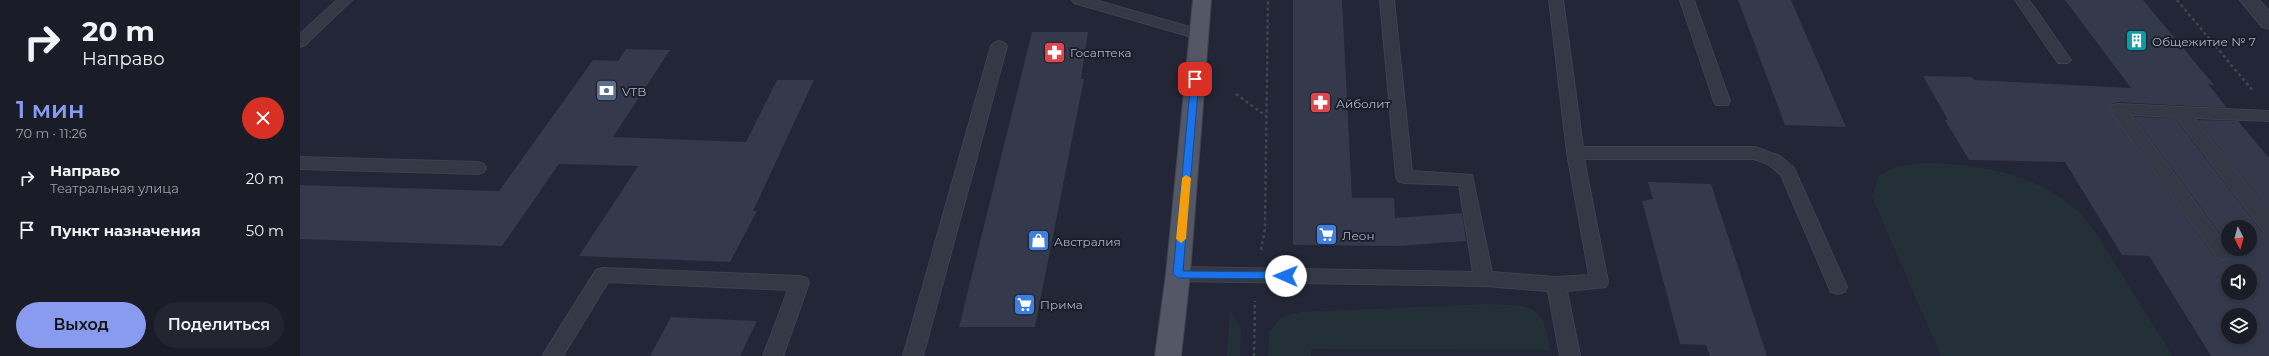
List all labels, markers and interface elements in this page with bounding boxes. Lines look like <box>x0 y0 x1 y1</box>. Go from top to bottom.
text: 20 m <box>82 14 155 48</box>
icon: right <box>16 16 68 68</box>
building icon: Общежитие № 7 <box>2124 28 2150 54</box>
place label: Общежитие № 7 <box>2152 34 2256 49</box>
pharmacy icon: Госаптека <box>1041 39 1067 65</box>
place label: Госаптека <box>1070 45 1132 60</box>
text: Направо <box>82 48 165 70</box>
pin <box>1178 62 1212 96</box>
icon: arrive <box>1184 68 1206 90</box>
bank icon: VTB <box>594 78 620 104</box>
place label: VTB <box>622 84 646 99</box>
pharmacy icon: Айболит <box>1307 90 1333 116</box>
text: 1 мин <box>16 95 84 124</box>
place label: Айболит <box>1336 96 1391 111</box>
button: close <box>242 97 284 139</box>
text: 70 m · 11:26 <box>16 125 87 141</box>
text: Направо <box>50 161 120 180</box>
icon: right <box>16 167 38 189</box>
text: 20 m <box>246 169 284 188</box>
text: Театральная улица <box>50 180 179 196</box>
icon: arrive <box>16 219 38 241</box>
north arrow <box>2221 220 2257 256</box>
map controls <box>2221 220 2257 344</box>
text: Пункт назначения <box>50 221 201 240</box>
text: 50 m <box>246 221 284 240</box>
supermarket icon: Леон <box>1313 222 1339 248</box>
shop icon: Австралия <box>1026 228 1052 254</box>
place label: Леон <box>1342 228 1375 243</box>
place label: Австралия <box>1054 234 1121 249</box>
position arrow <box>1265 255 1307 297</box>
button: sound <box>2221 264 2257 300</box>
supermarket icon: Прима <box>1012 291 1038 317</box>
place label: Прима <box>1040 297 1083 312</box>
button: Выход <box>16 302 146 348</box>
button: Поделиться <box>154 302 284 348</box>
button: layers <box>2221 308 2257 344</box>

